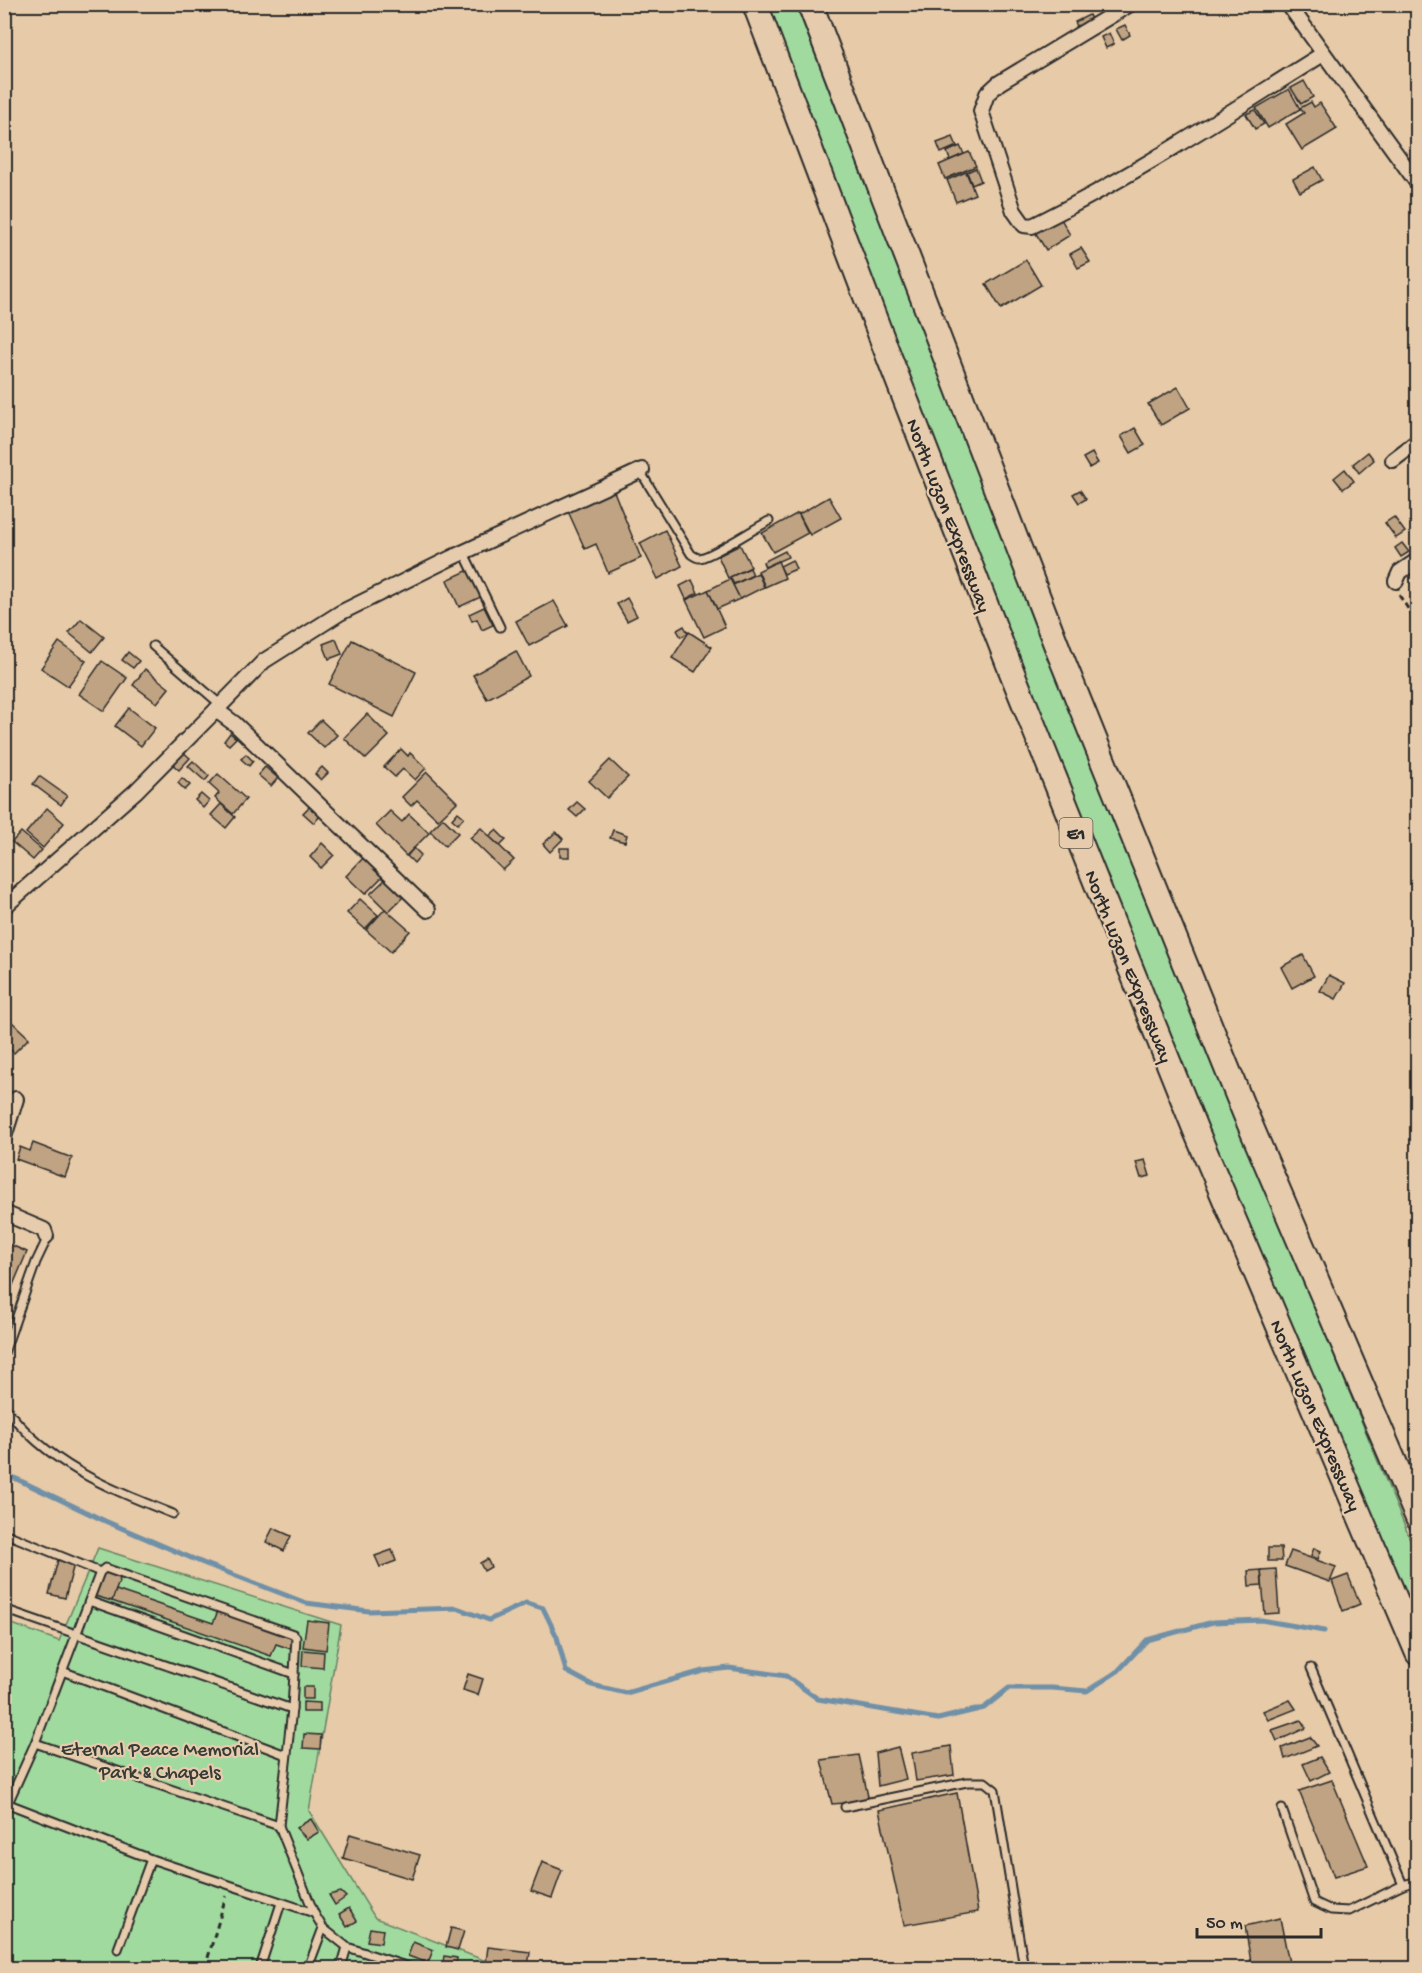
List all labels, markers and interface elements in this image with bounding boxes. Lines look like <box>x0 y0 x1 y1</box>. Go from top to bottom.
street label: North Luzon Expressway <box>899 416 994 617</box>
road number: E1 <box>1060 818 1092 848</box>
street label: North Luzon Expressway <box>1078 868 1176 1067</box>
street label: North Luzon Expressway <box>1263 1317 1365 1516</box>
park label: Eternal Peace Memorial Park & Chapels <box>61 1740 259 1786</box>
scale bar <box>1197 1901 1322 1939</box>
text: 50 m <box>1206 1914 1243 1935</box>

